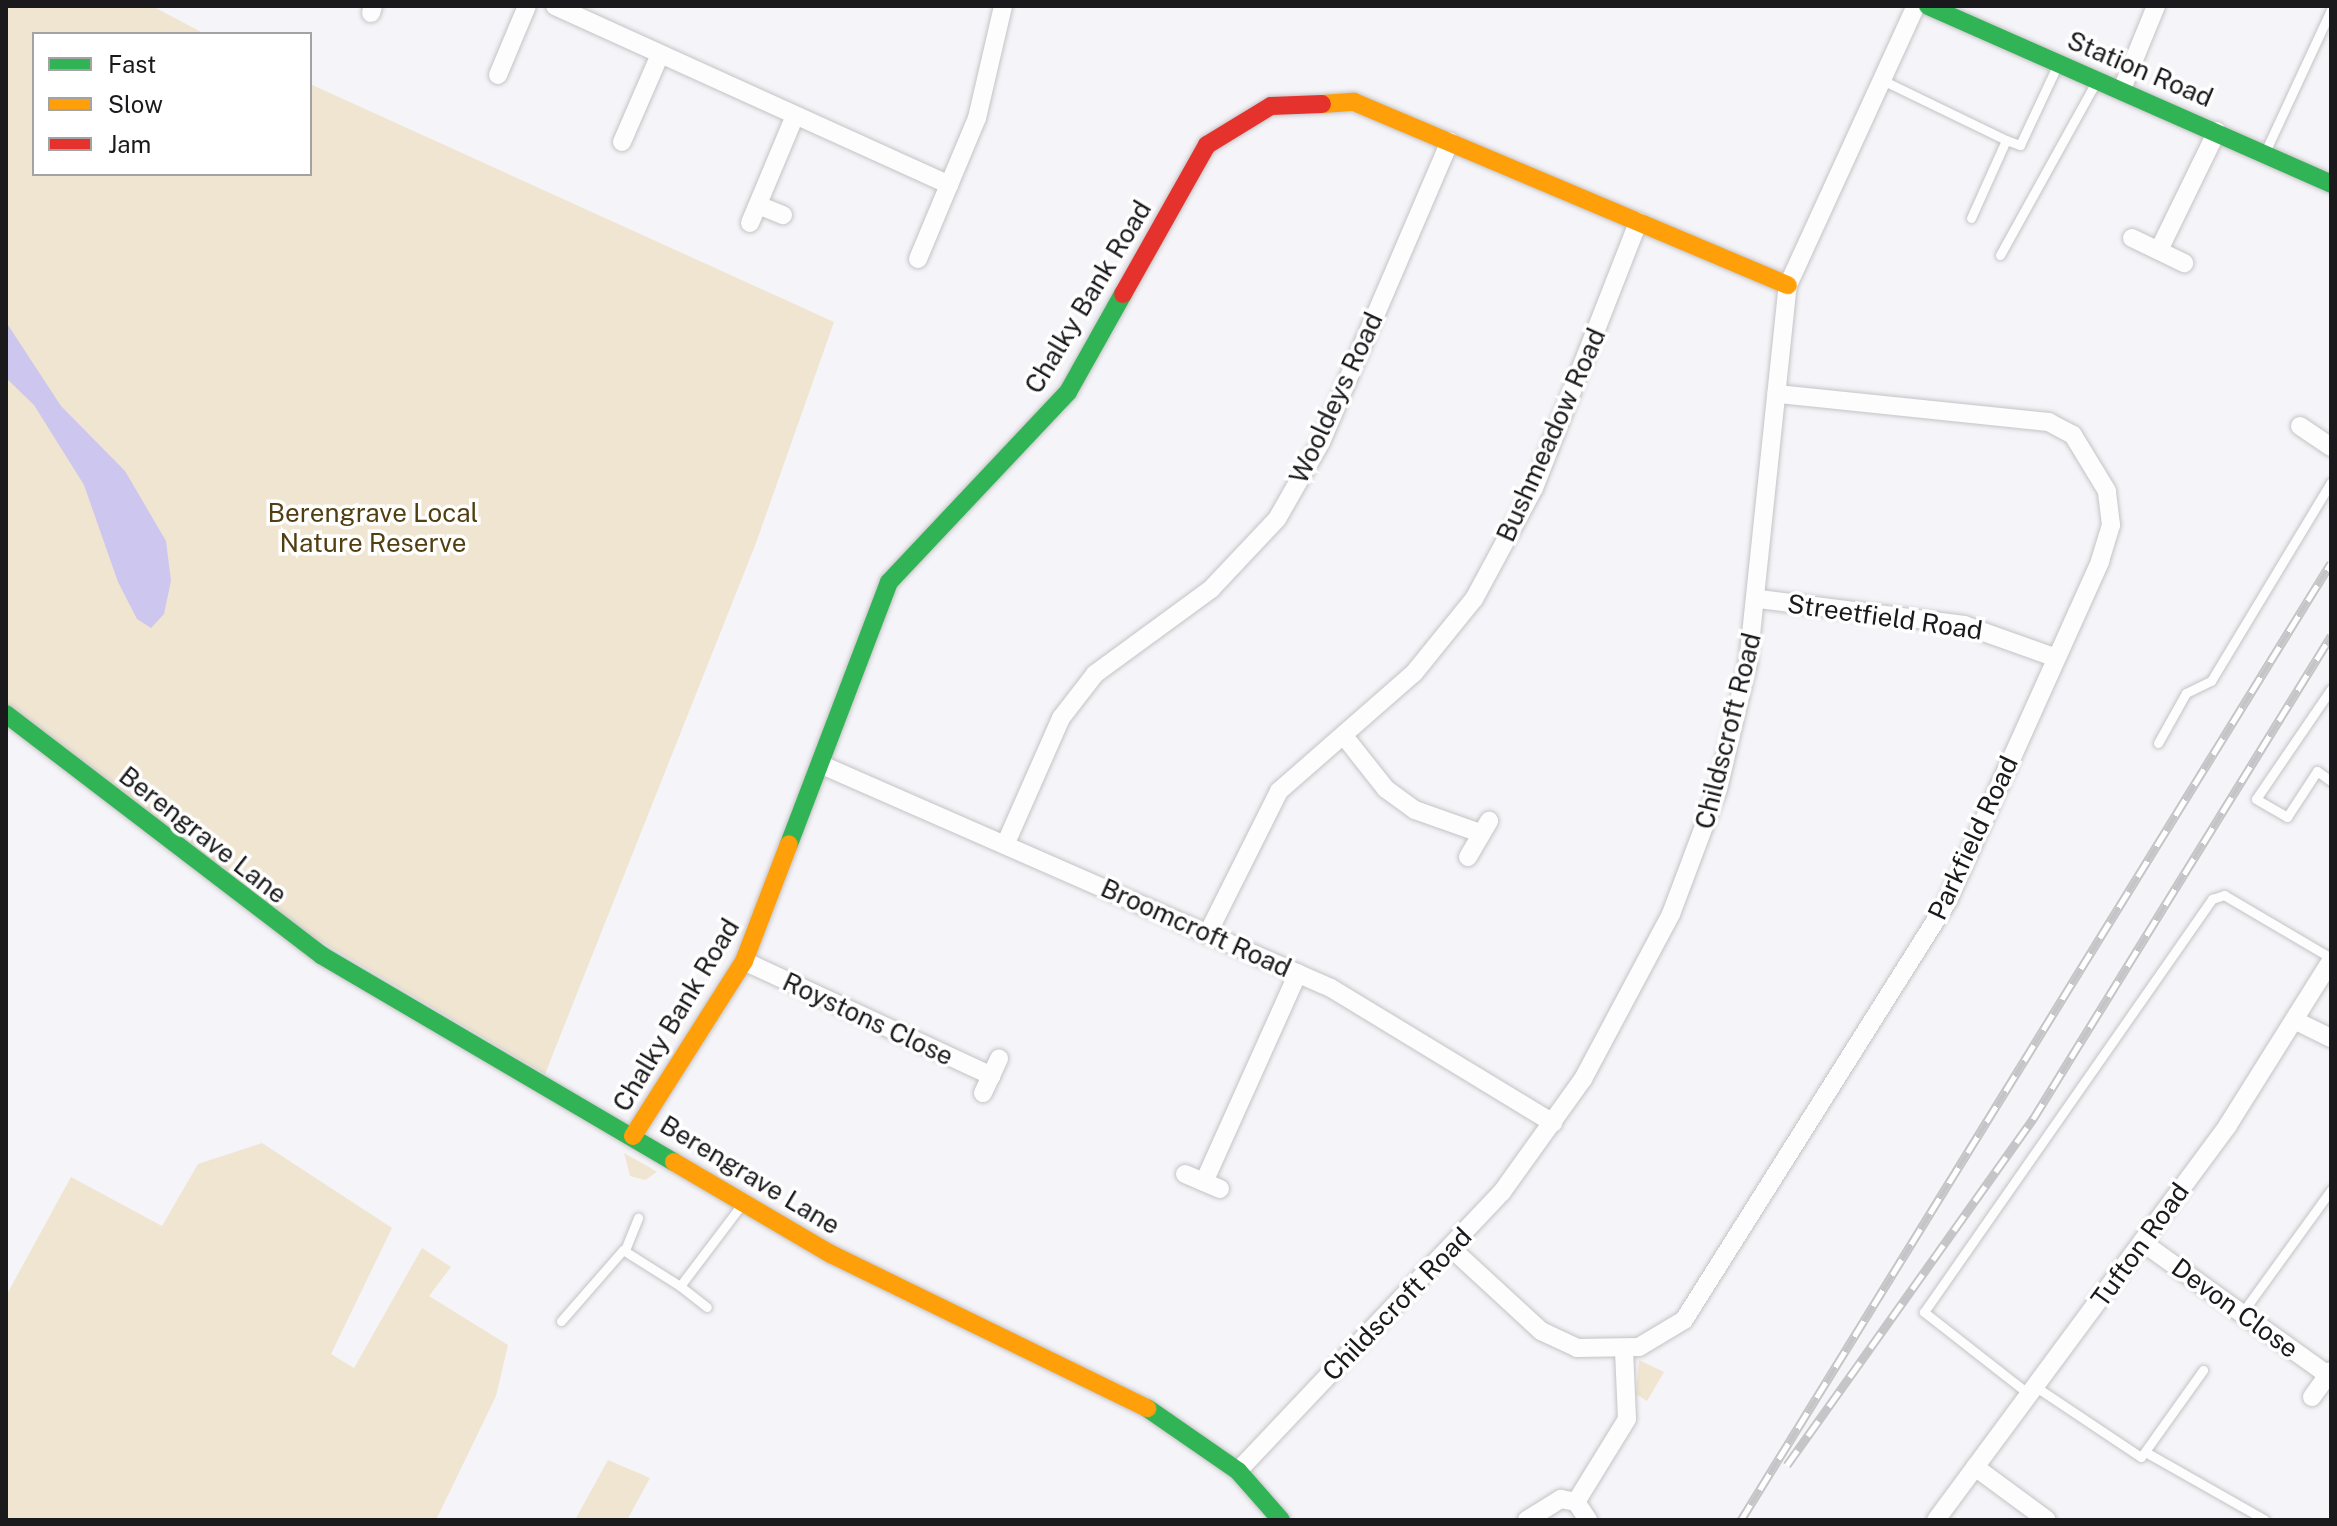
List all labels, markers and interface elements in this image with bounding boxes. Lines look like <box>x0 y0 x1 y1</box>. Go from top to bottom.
street label: Station Road <box>2063 24 2217 114</box>
legend <box>32 32 312 176</box>
text: Fast <box>108 50 156 78</box>
text: Slow <box>108 90 163 118</box>
text: Jam <box>108 130 151 158</box>
street label: Chalky Bank Road <box>1018 195 1158 399</box>
street label: Wooldeys Road <box>1283 308 1389 488</box>
street label: Bushmeadow Road <box>1490 323 1612 547</box>
park label: Berengrave Local Nature Reserve <box>267 497 479 558</box>
street label: Streetfield Road <box>1785 588 1985 646</box>
street label: Childscroft Road <box>1689 630 1767 832</box>
street label: Parkfield Road <box>1921 751 2025 925</box>
street label: Berengrave Lane <box>113 760 293 910</box>
street label: Broomcroft Road <box>1096 872 1296 984</box>
street label: Chalky Bank Road <box>606 913 746 1117</box>
street label: Roystons Close <box>778 966 958 1072</box>
street label: Berengrave Lane <box>654 1109 846 1241</box>
street label: Tufton Road <box>2084 1177 2196 1313</box>
street label: Childscroft Road <box>1316 1221 1478 1387</box>
street label: Devon Close <box>2166 1252 2304 1364</box>

